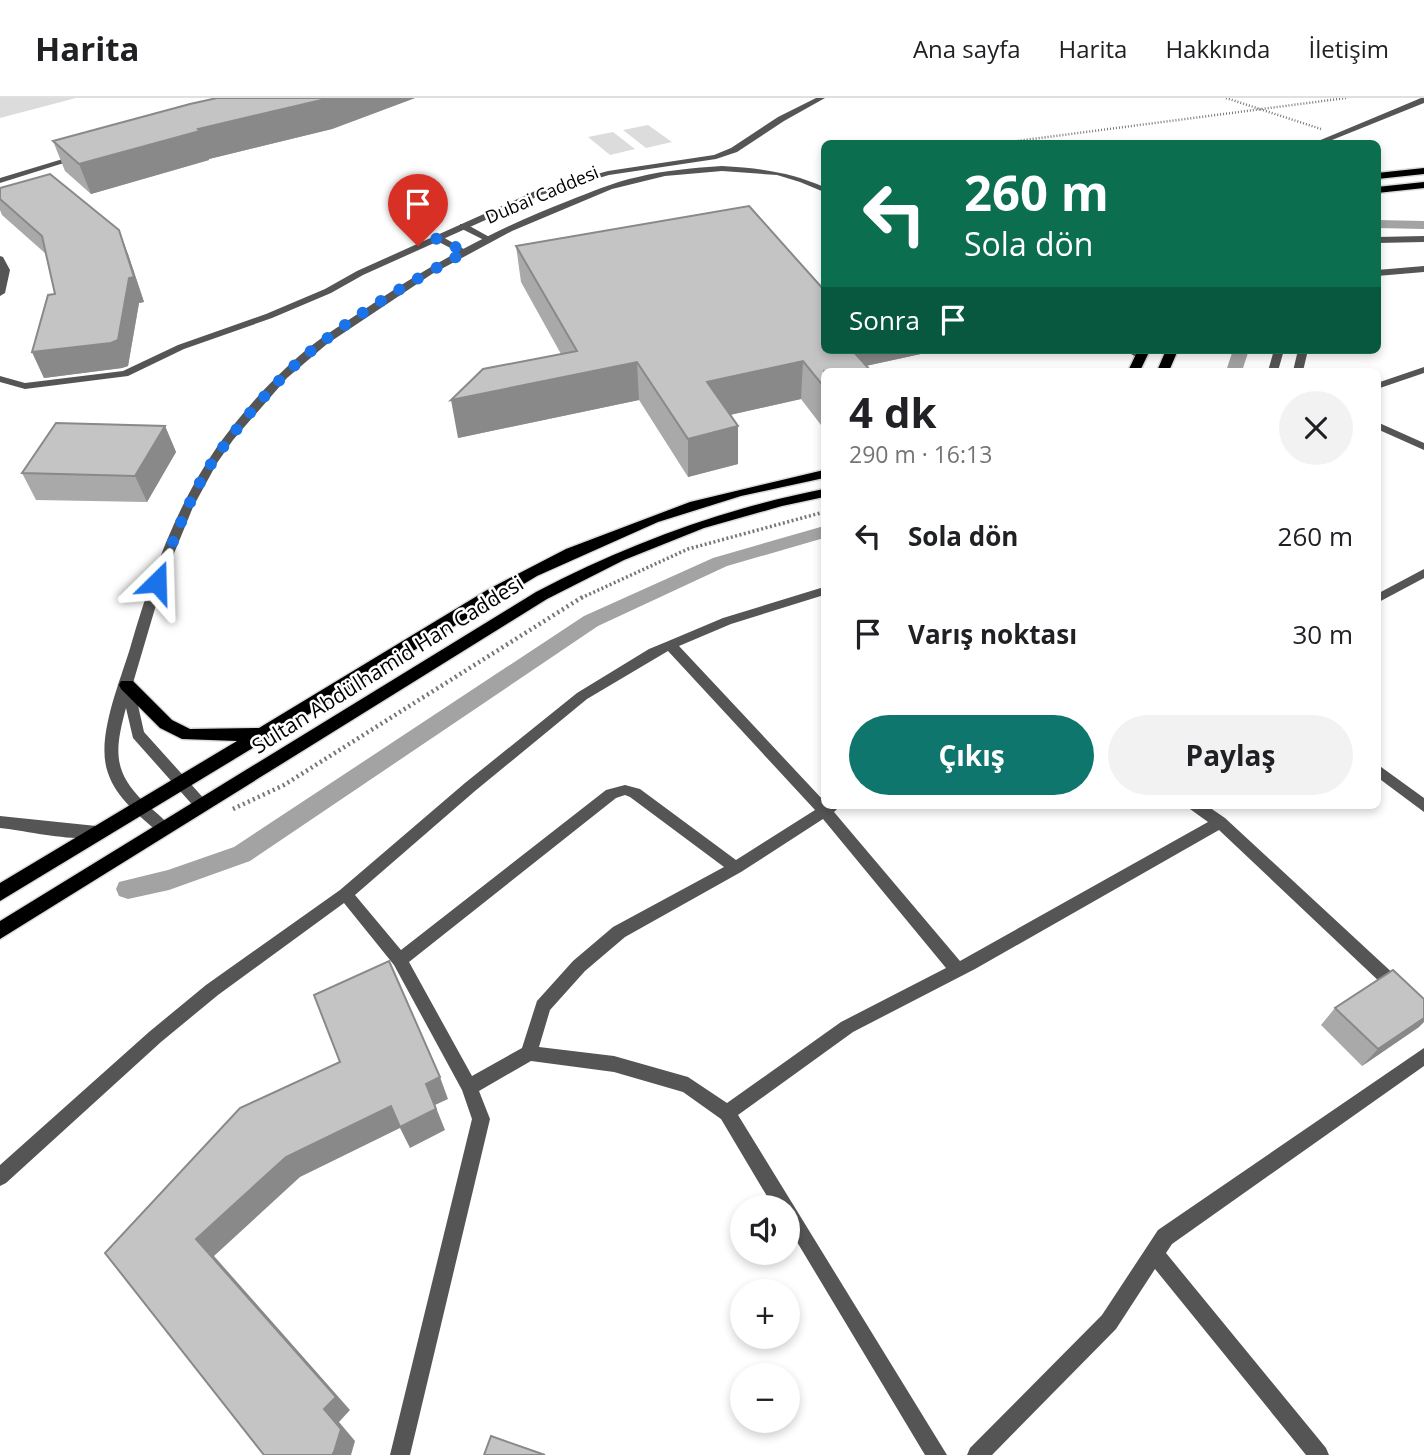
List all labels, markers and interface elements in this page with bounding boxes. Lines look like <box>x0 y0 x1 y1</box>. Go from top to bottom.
text: Harita <box>35 26 140 71</box>
text: Ana sayfa <box>913 32 1021 65</box>
text: Harita <box>1059 32 1127 65</box>
text: Hakkında <box>1165 32 1270 65</box>
text: İletişim <box>1308 32 1389 65</box>
street label: Dubai Caddesi <box>481 159 602 229</box>
text: 260 m <box>964 159 1109 225</box>
icon: left <box>849 168 940 259</box>
pin <box>388 174 448 246</box>
icon: arrive <box>399 185 437 223</box>
text: Sola dön <box>964 222 1093 265</box>
icon: arrive <box>934 301 972 339</box>
text: Sonra <box>849 302 920 338</box>
text: 4 dk <box>849 383 937 440</box>
button: close <box>1279 391 1353 465</box>
text: 290 m · 16:13 <box>849 438 992 470</box>
icon: left <box>849 517 887 555</box>
text: Sola dön <box>908 518 1018 554</box>
text: 260 m <box>1278 518 1353 554</box>
position arrow <box>120 545 194 619</box>
street label: Sultan Abdülhamid Han Caddesi <box>246 569 529 760</box>
icon: arrive <box>849 615 887 653</box>
text: Varış noktası <box>908 616 1077 652</box>
text: 30 m <box>1292 616 1353 652</box>
button: Çıkış <box>849 715 1094 795</box>
button: Paylaş <box>1108 715 1353 795</box>
map controls <box>730 1195 800 1433</box>
button: sound <box>730 1195 800 1265</box>
button: + <box>730 1279 800 1349</box>
button: − <box>730 1363 800 1433</box>

